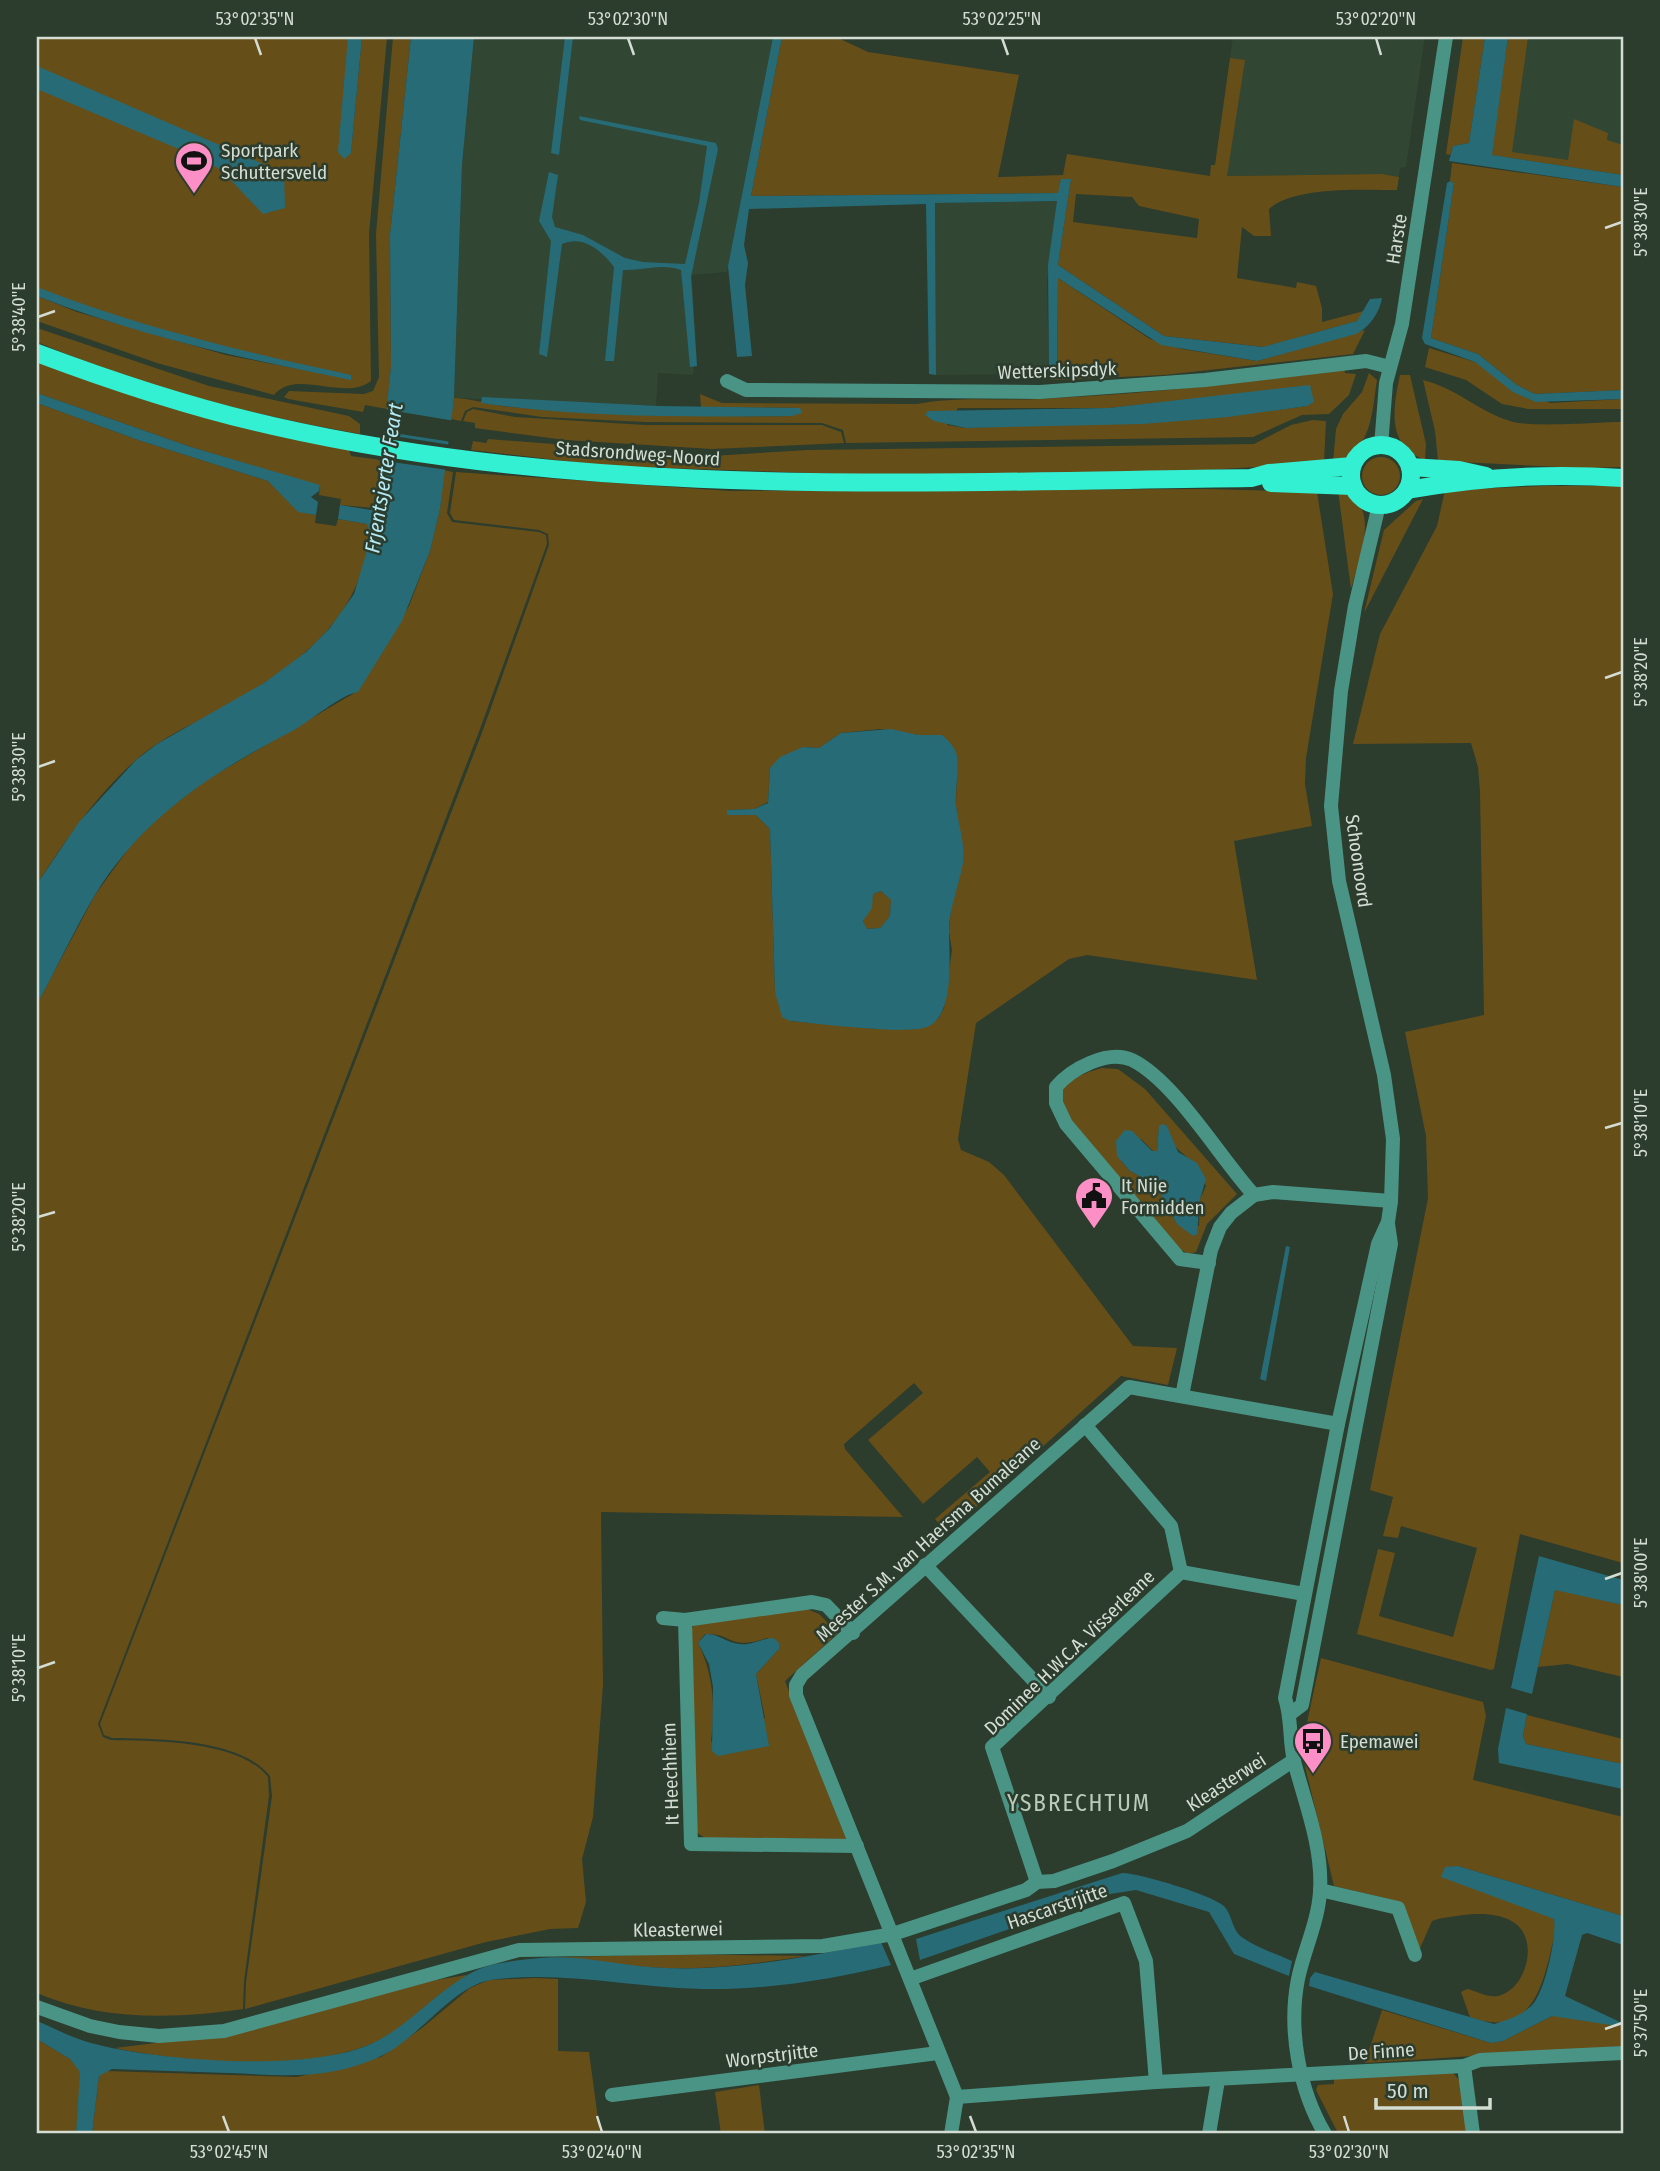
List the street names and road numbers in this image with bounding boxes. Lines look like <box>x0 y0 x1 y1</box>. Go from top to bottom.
street label: Harste <box>1381 212 1412 266</box>
street label: Wetterskipsdyk <box>997 357 1117 384</box>
street label: Stadsrondweg-Noord <box>555 436 721 471</box>
street label: Schoonoord <box>1341 813 1376 909</box>
street label: Meester S.M. van Haersma Bumaleane <box>811 1432 1045 1646</box>
street label: Dominee H.W.C.A. Visserleane <box>979 1565 1159 1740</box>
street label: It Heechhiem <box>657 1722 684 1826</box>
street label: Kleasterwei <box>1182 1748 1270 1817</box>
street label: Hascarstrjitte <box>1004 1879 1110 1934</box>
street label: Kleasterwei <box>633 1917 723 1942</box>
street label: Worpstrjitte <box>725 2038 819 2073</box>
street label: De Finne <box>1347 2038 1415 2065</box>

